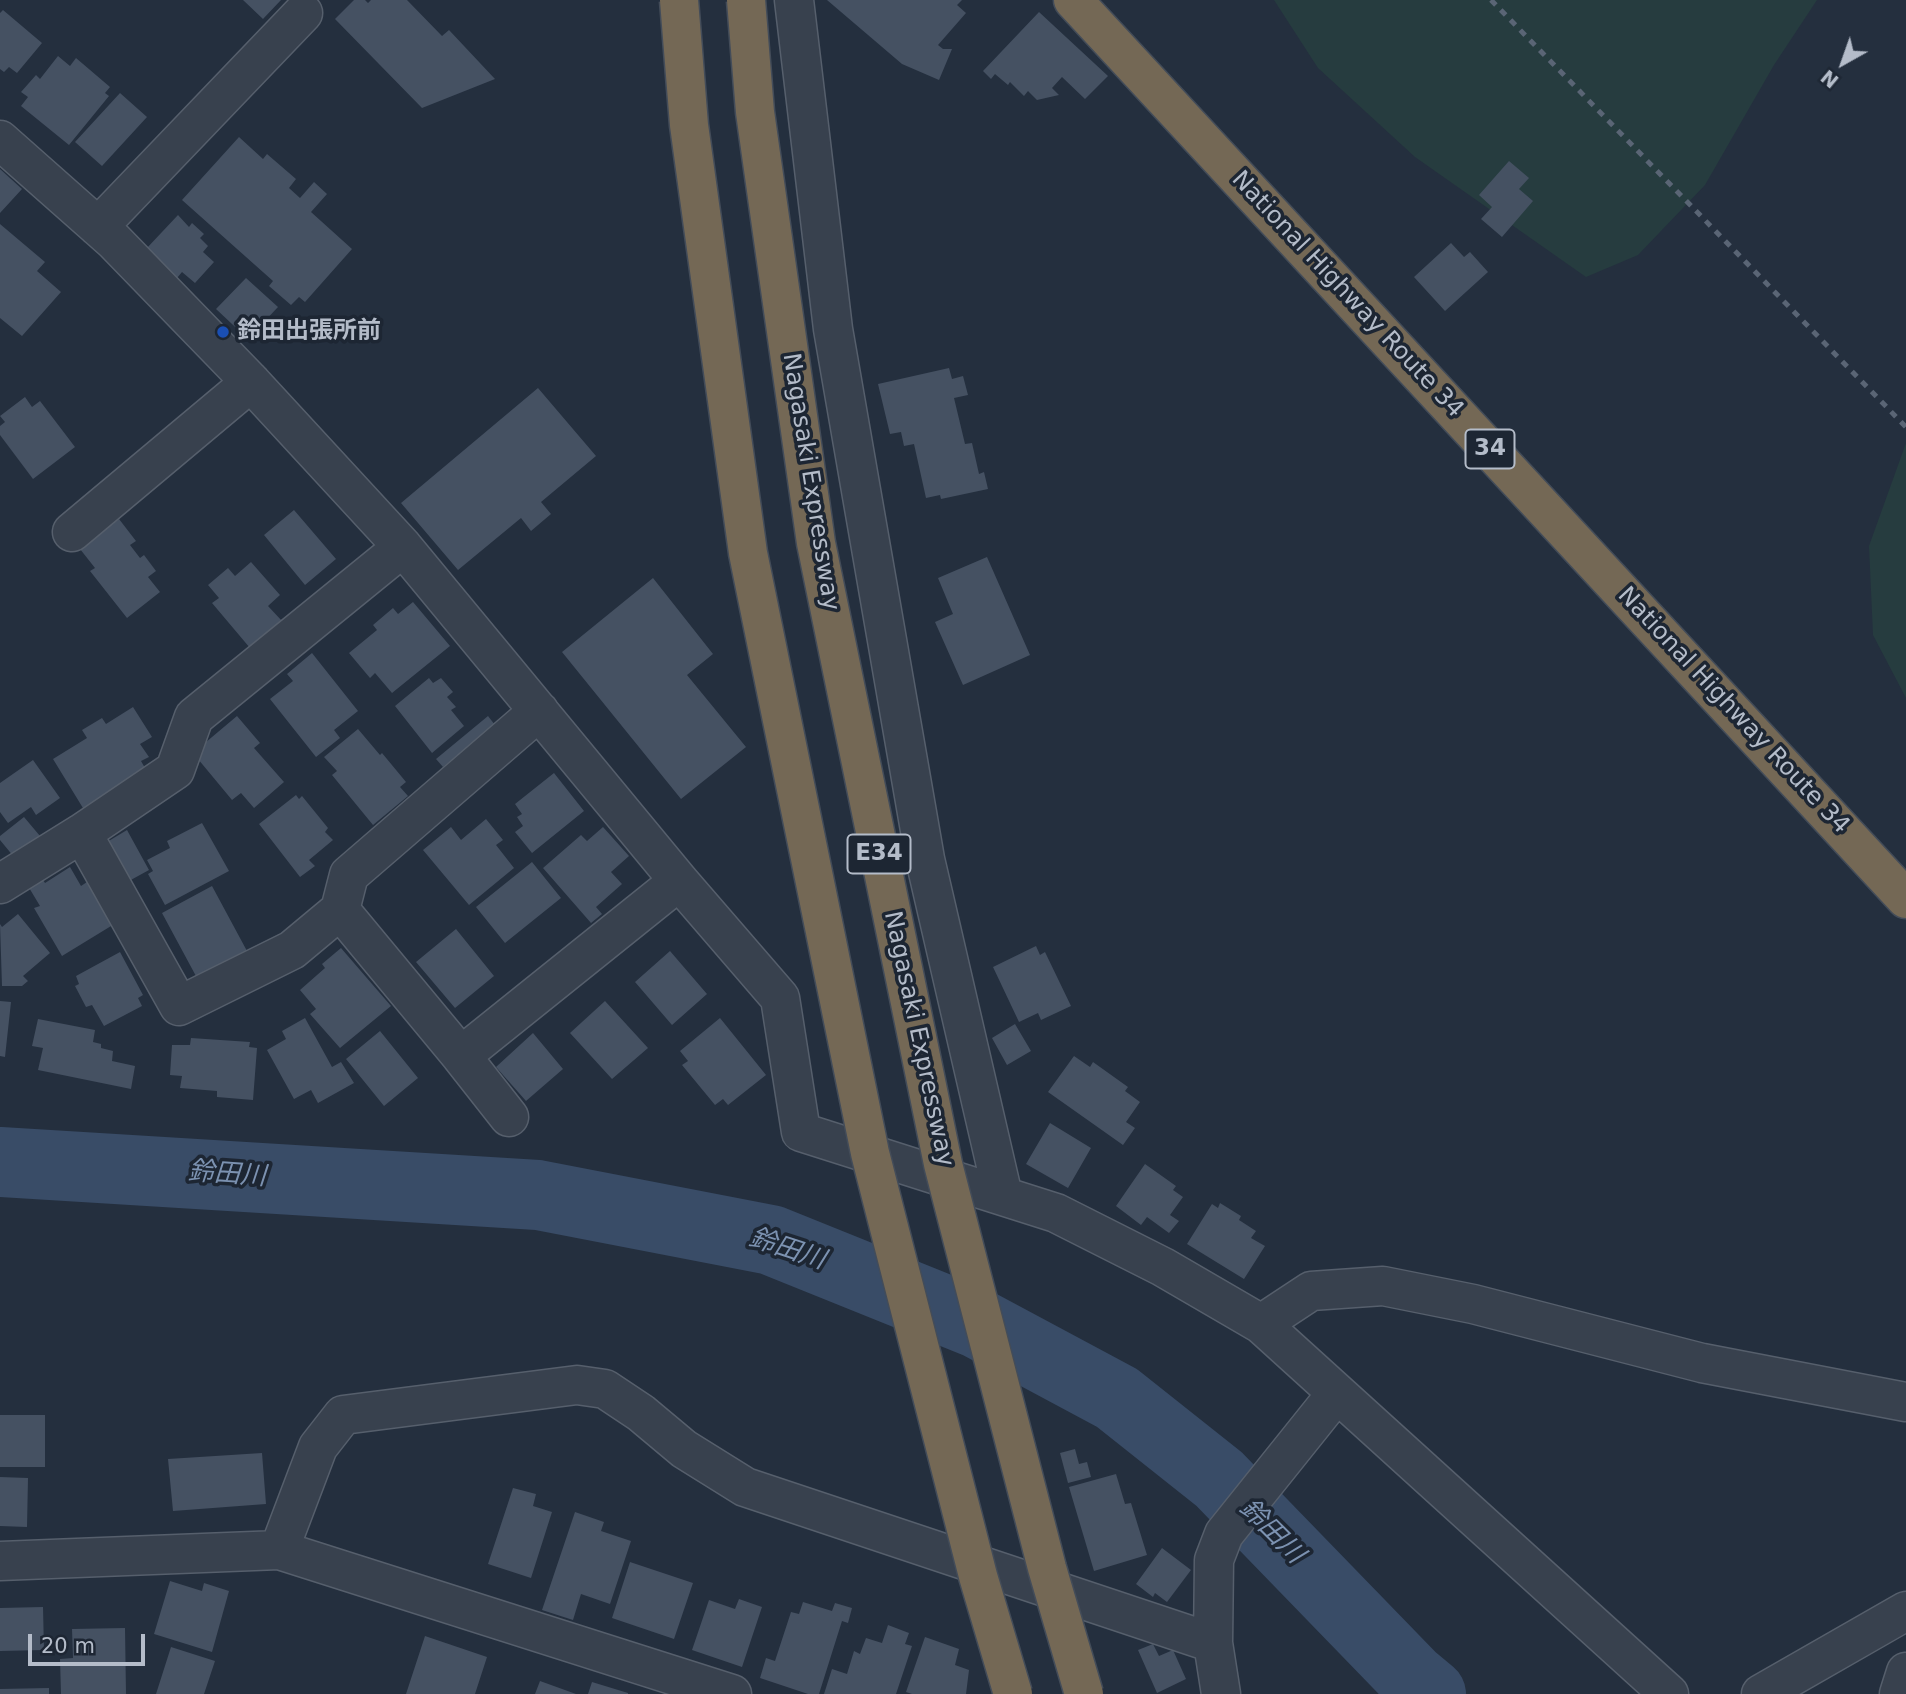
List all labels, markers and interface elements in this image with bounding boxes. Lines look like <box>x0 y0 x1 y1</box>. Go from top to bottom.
north arrow <box>1808 28 1878 98</box>
text: N <box>1816 66 1843 93</box>
street label: National Highway Route 34 <box>1225 166 1469 424</box>
place label: 鈴田出張所前 <box>237 318 381 346</box>
marker: 鈴田出張所前 <box>215 324 231 340</box>
street label: Nagasaki Expressway <box>775 351 845 613</box>
road number: 34 <box>1466 430 1514 468</box>
street label: National Highway Route 34 <box>1611 582 1855 840</box>
road number: E34 <box>848 834 910 874</box>
street label: Nagasaki Expressway <box>877 909 959 1169</box>
water label: 鈴田川 <box>187 1157 267 1193</box>
water label: 鈴田川 <box>745 1223 829 1277</box>
water label: 鈴田川 <box>1232 1493 1310 1571</box>
scale bar <box>32 1620 149 1664</box>
text: 20 m <box>41 1634 95 1658</box>

